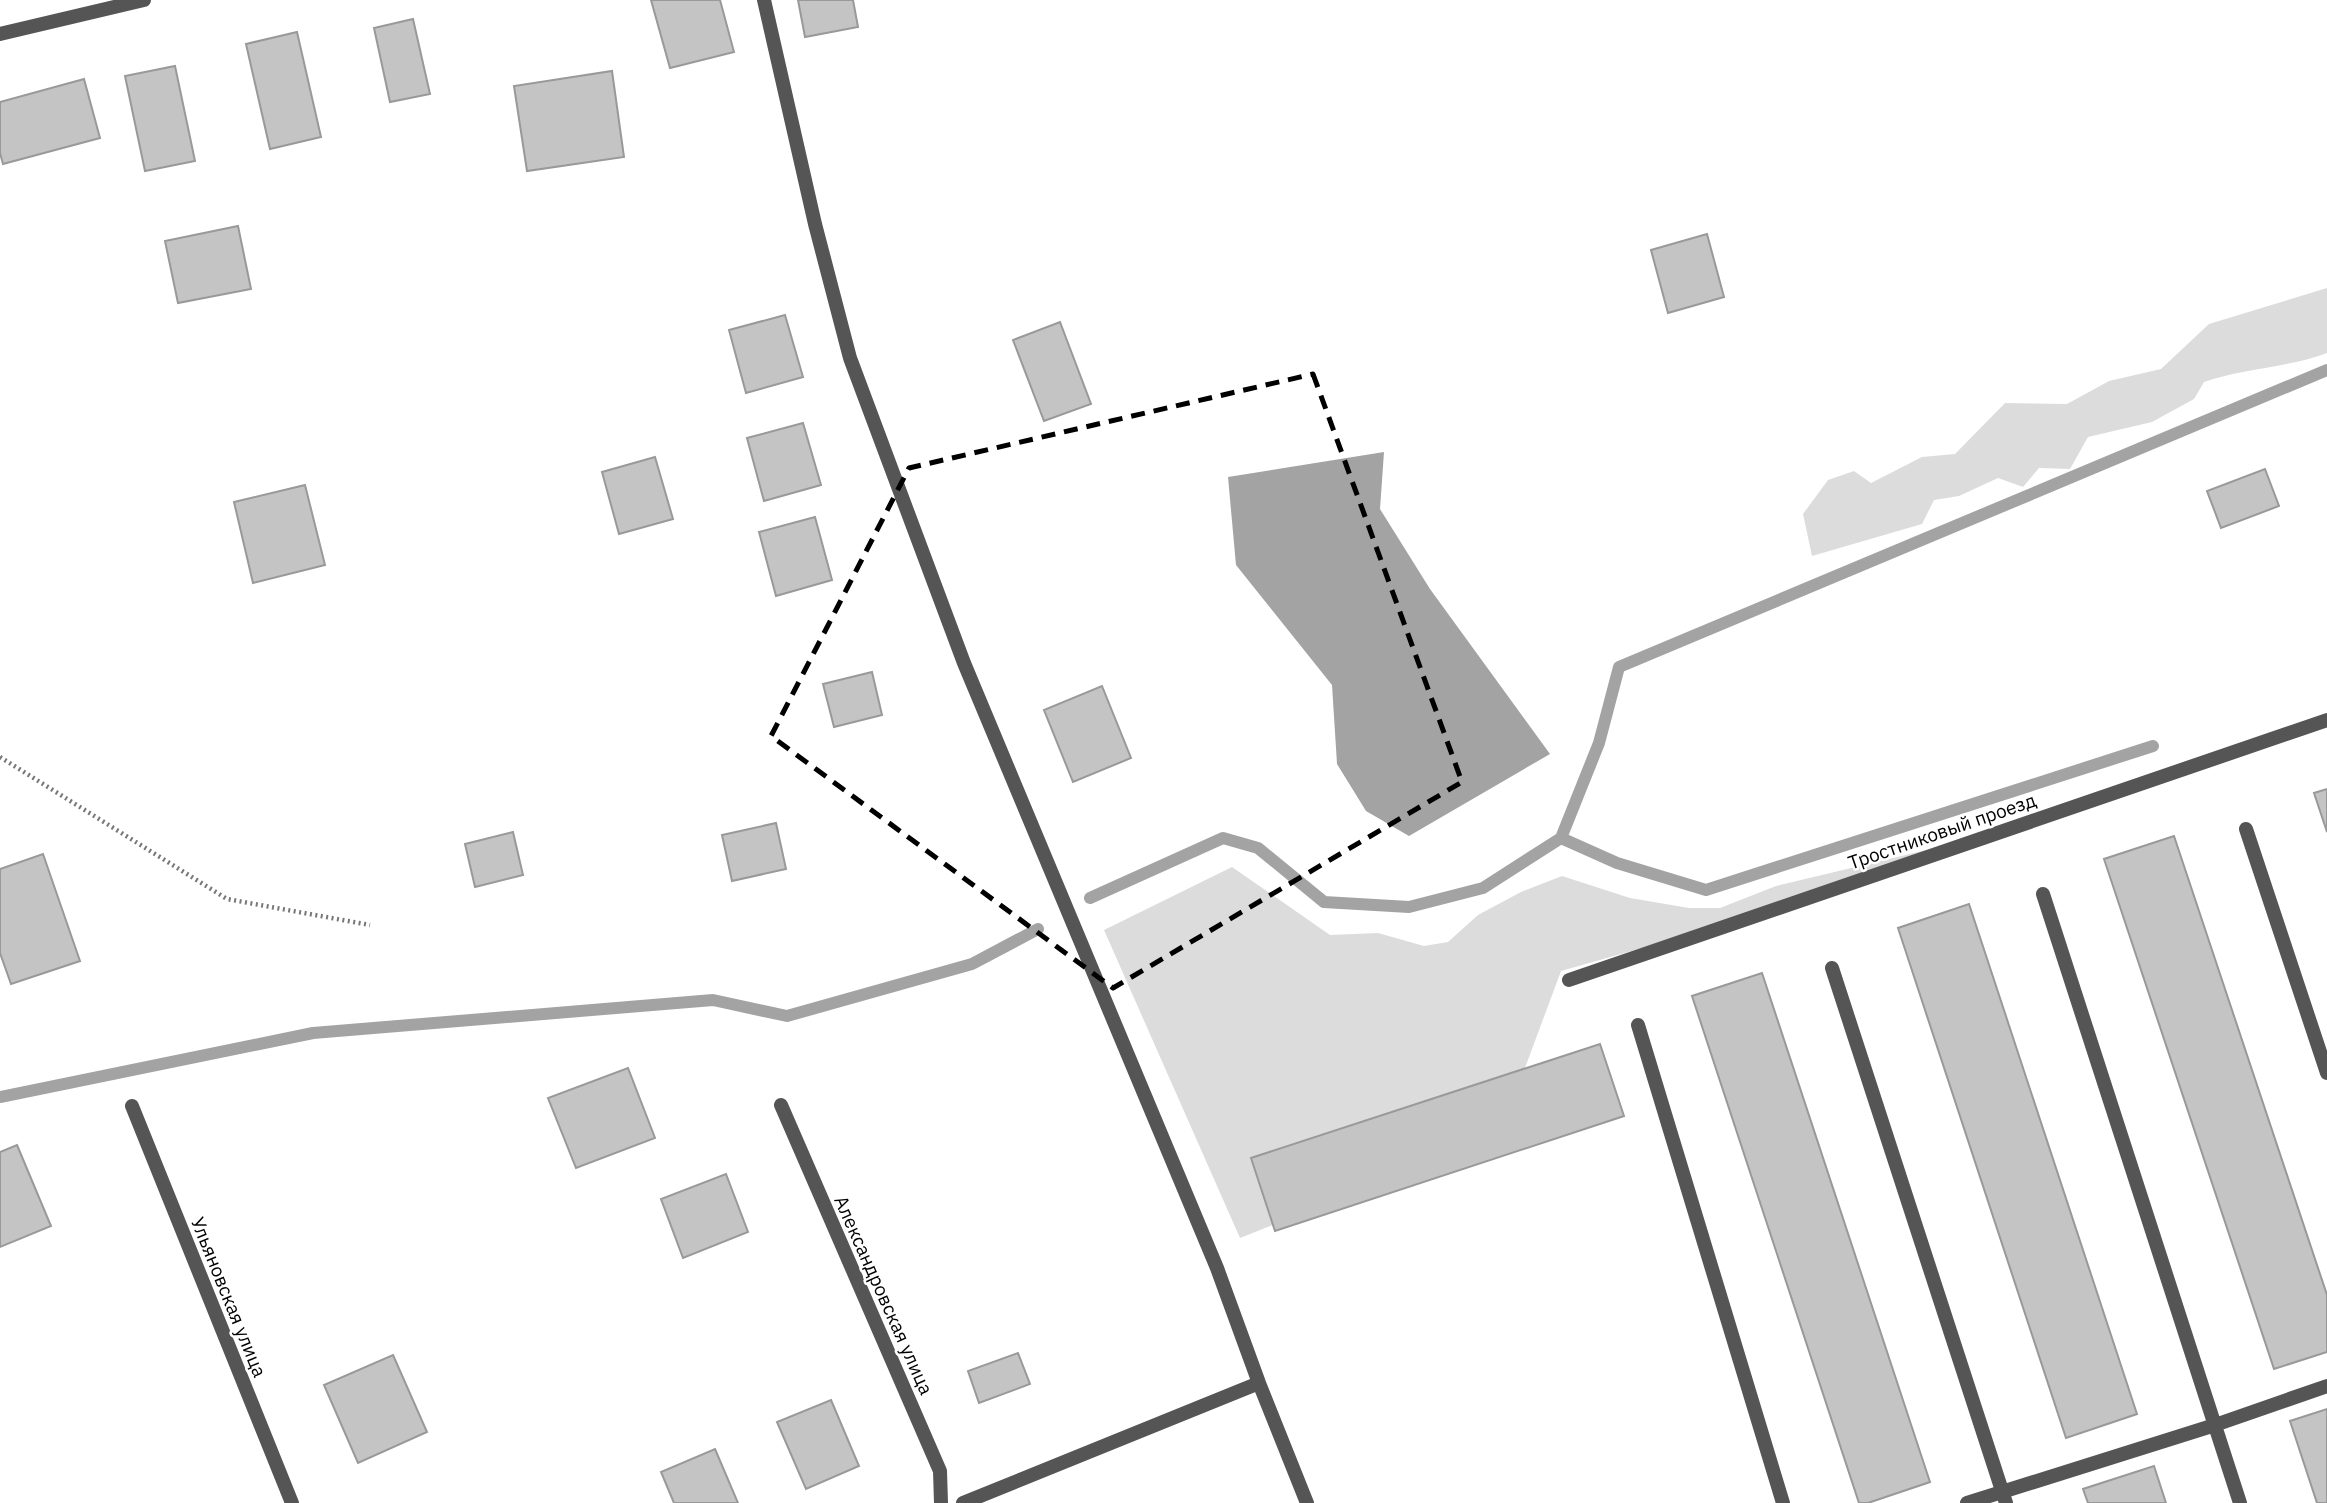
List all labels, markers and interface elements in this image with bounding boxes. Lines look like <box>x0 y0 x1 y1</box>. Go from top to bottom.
street label: Тростниковый проезд <box>1845 788 2039 874</box>
street label: Александровская улица <box>829 1192 939 1398</box>
street label: Ульяновская улица <box>186 1213 272 1381</box>

